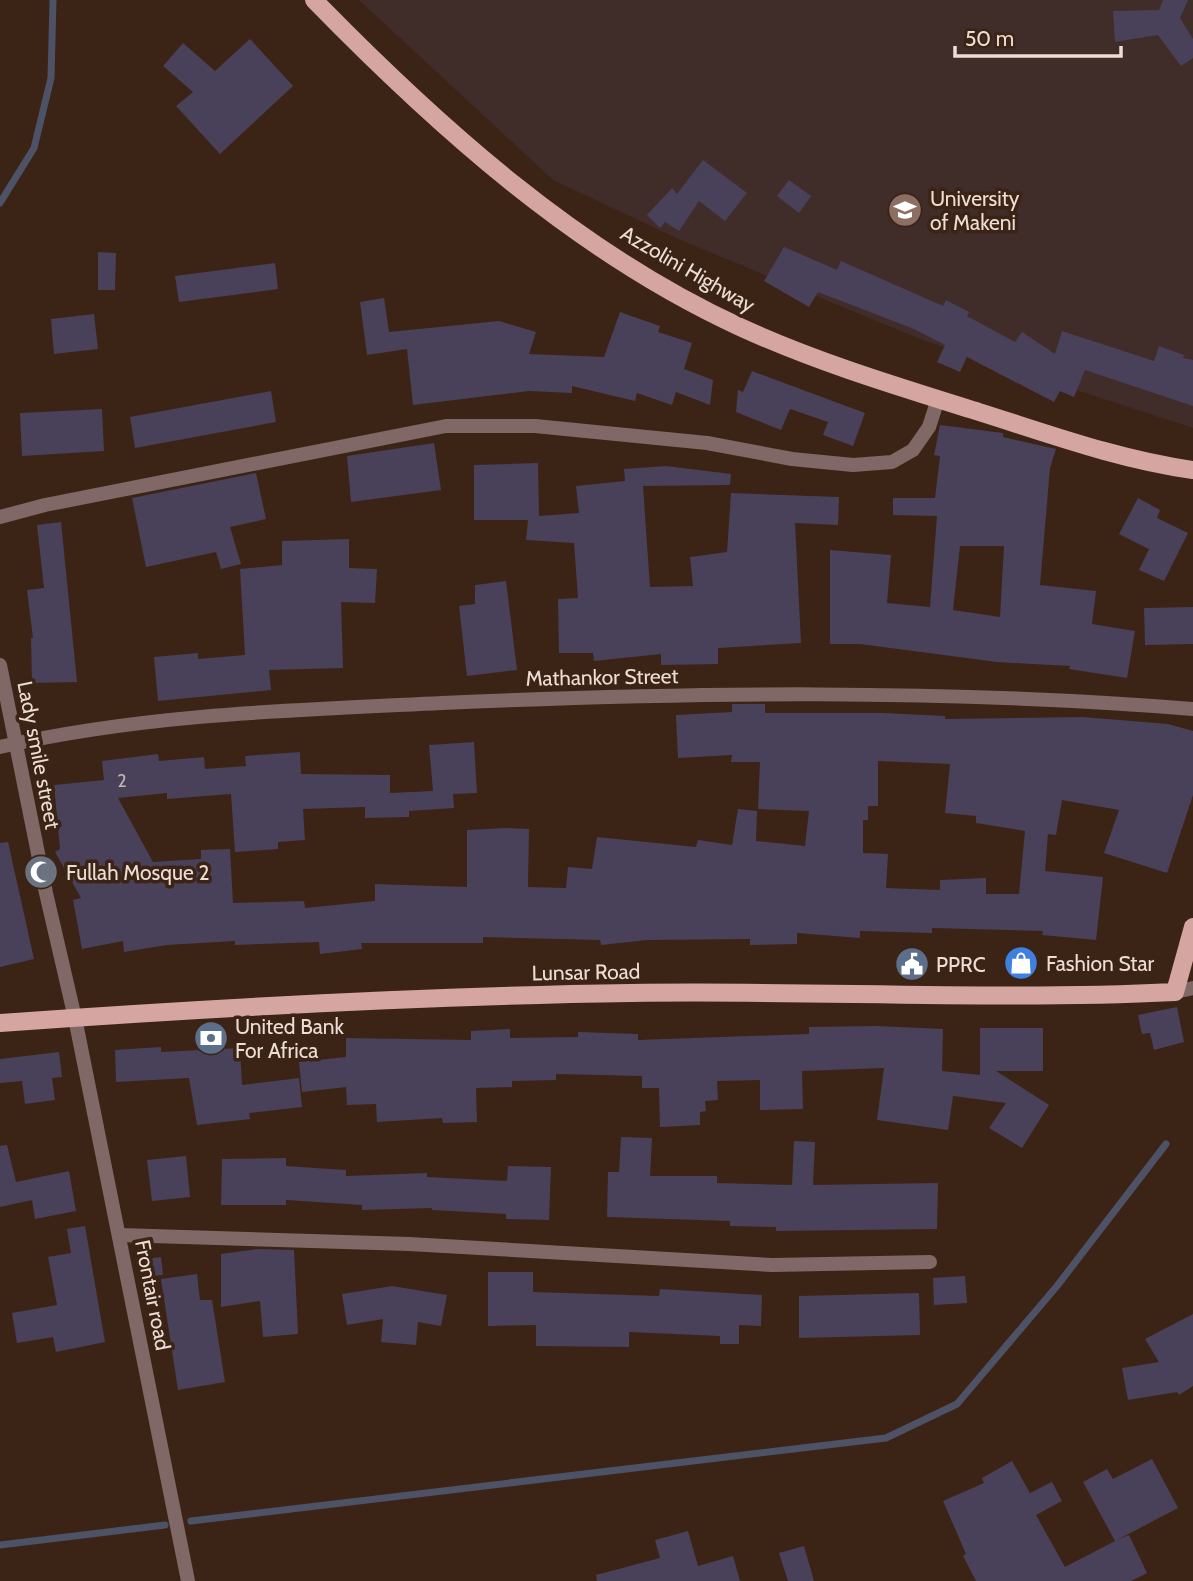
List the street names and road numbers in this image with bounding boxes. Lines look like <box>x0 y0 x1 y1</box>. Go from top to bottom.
street label: Azzolini Highway <box>617 221 760 318</box>
street label: Mathankor Street <box>525 663 679 691</box>
street label: Lady smile street <box>12 679 66 831</box>
street label: Lunsar Road <box>531 959 641 985</box>
street label: Frontair road <box>130 1238 176 1352</box>

